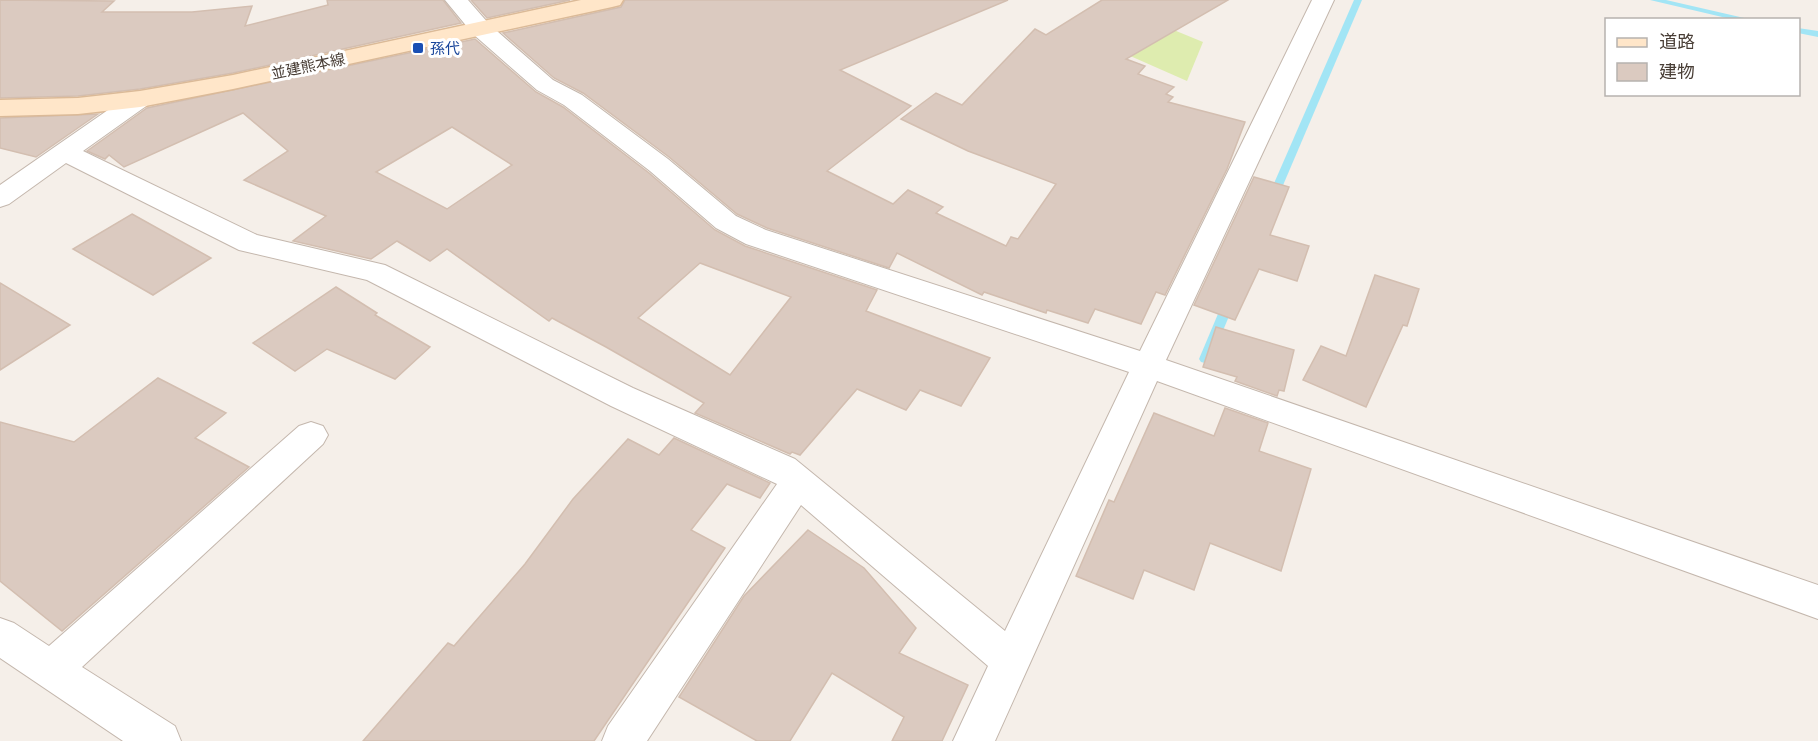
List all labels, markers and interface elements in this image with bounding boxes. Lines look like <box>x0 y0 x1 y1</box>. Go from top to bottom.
legend <box>1605 18 1800 96</box>
text: 道路 <box>1659 29 1695 54</box>
place label: 孫代 <box>430 38 460 59</box>
marker: 孫代 <box>411 41 425 55</box>
street label: 並建熊本線 <box>269 48 347 84</box>
text: 建物 <box>1659 59 1695 84</box>

